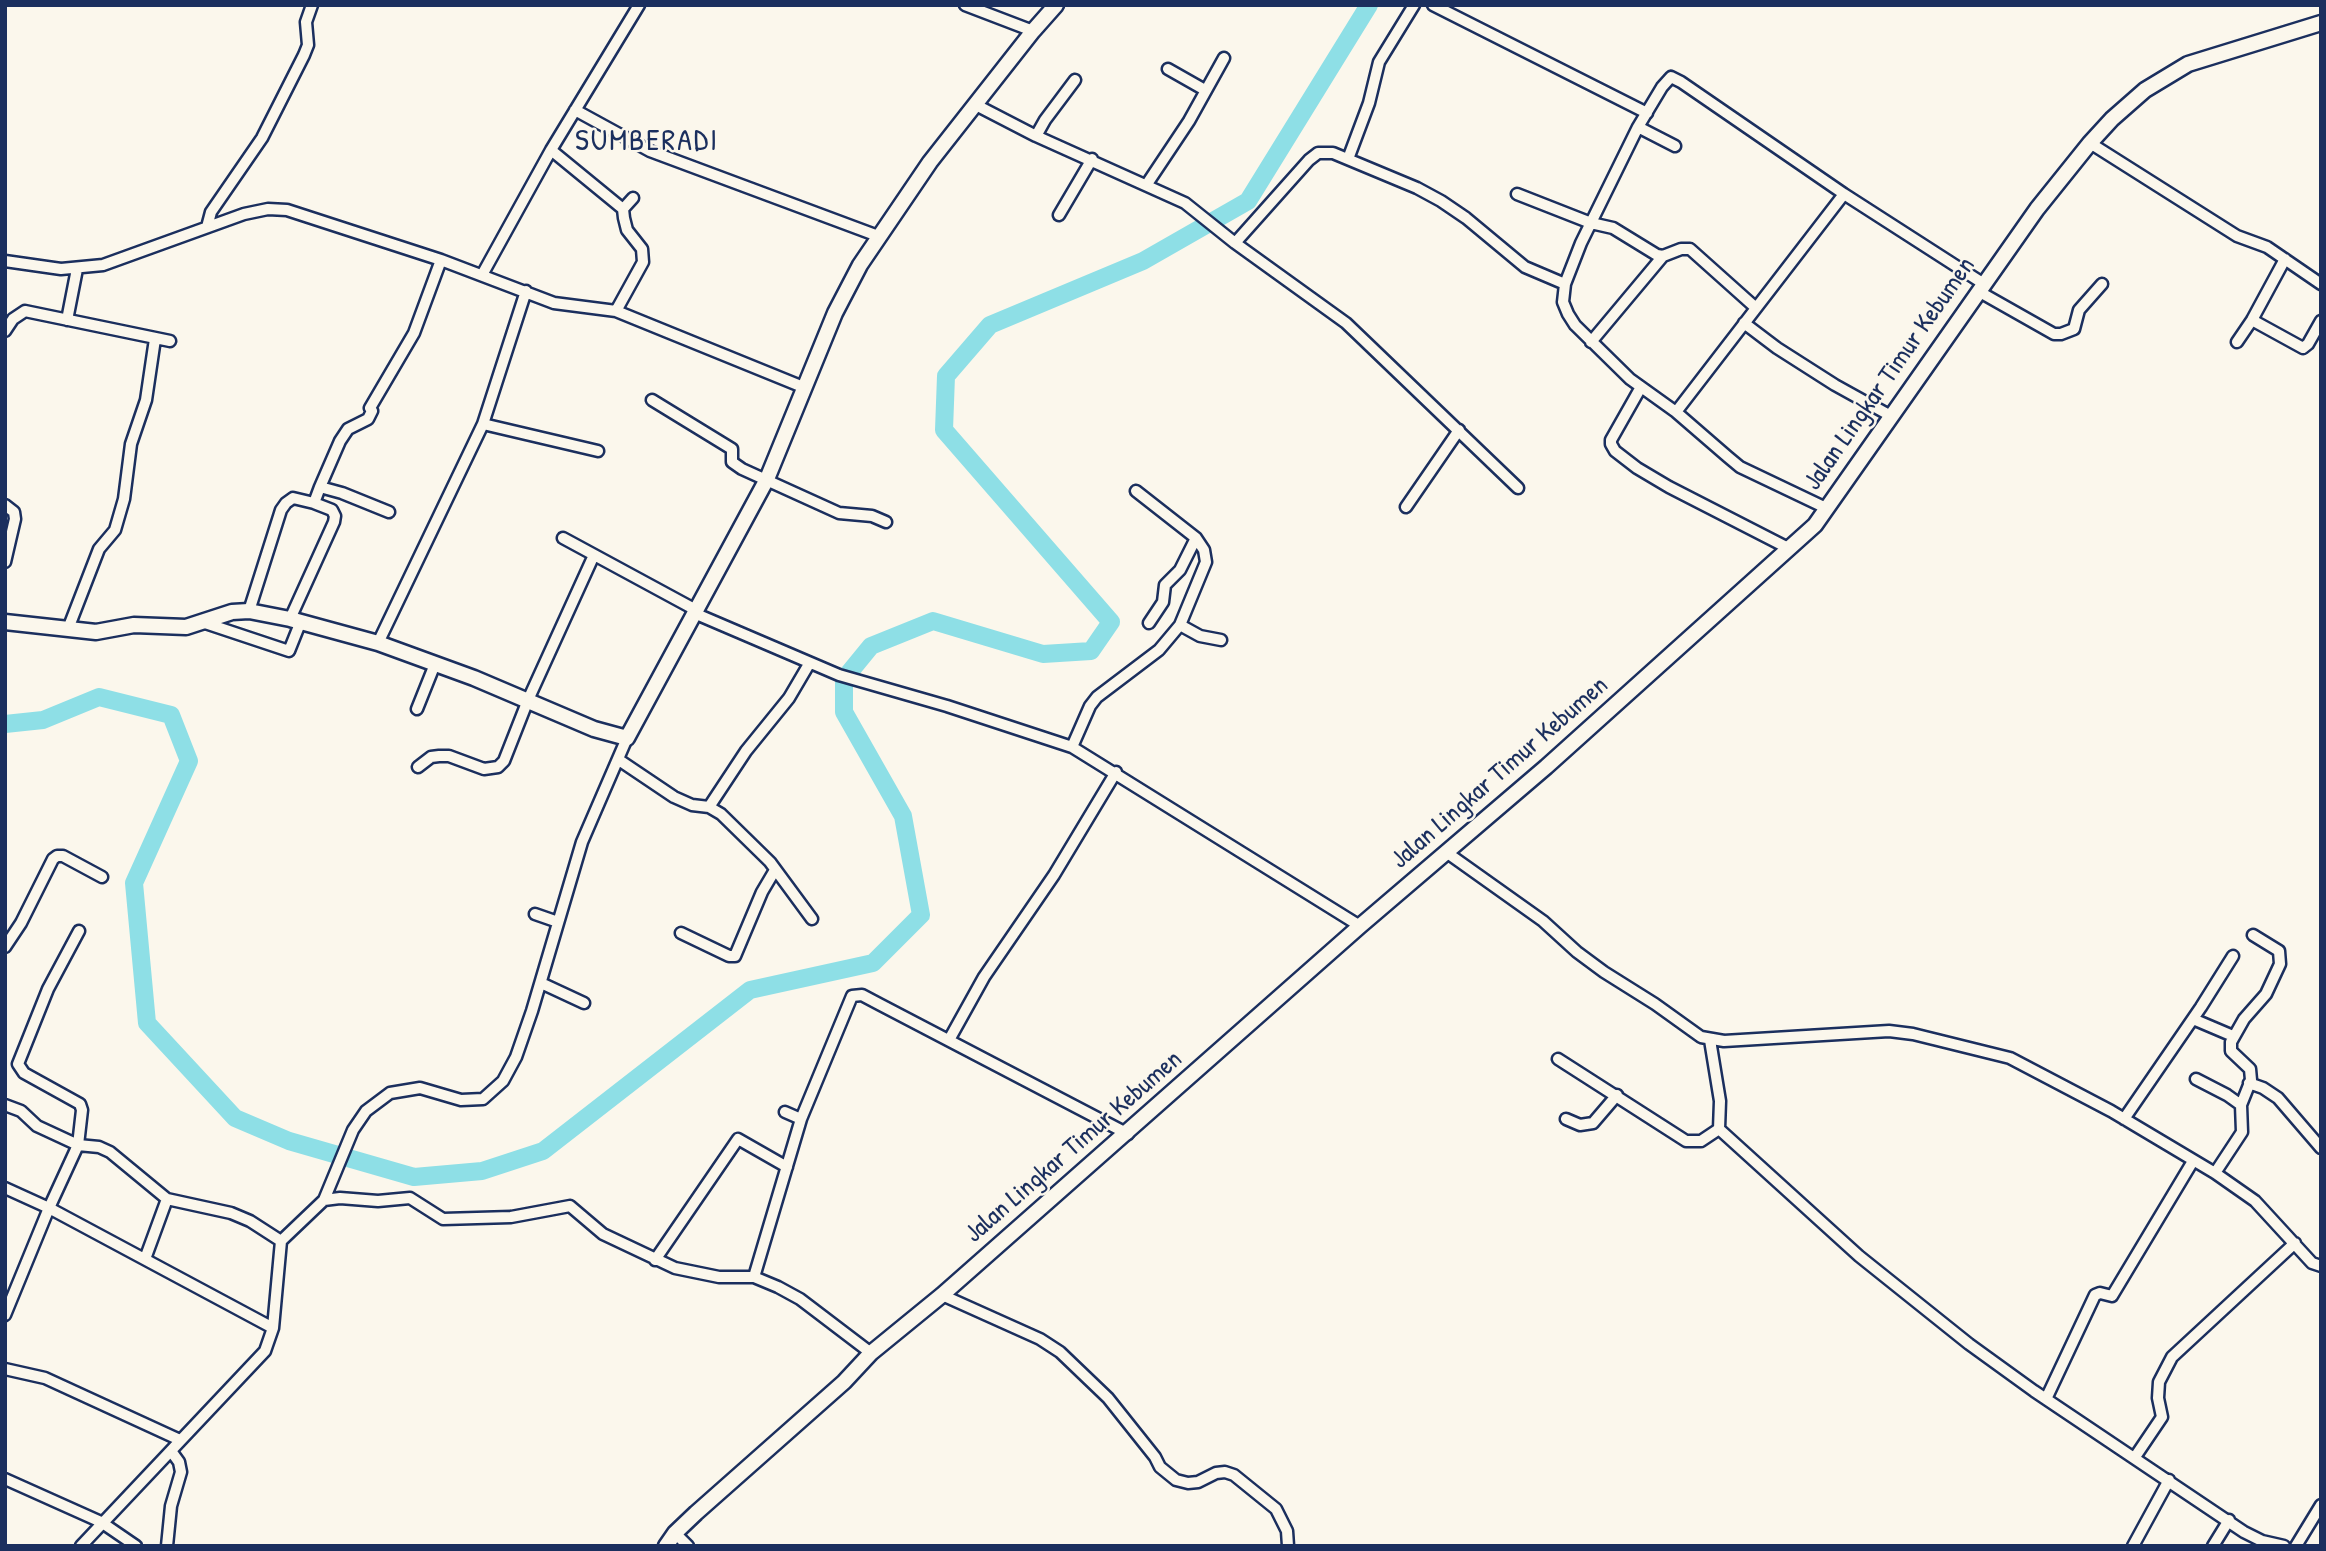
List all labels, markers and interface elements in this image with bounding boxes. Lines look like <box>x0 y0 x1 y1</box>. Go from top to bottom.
district label: SUMBERADI <box>576 124 718 160</box>
street label: Jalan Lingkar Timur Kebumen <box>1798 251 1982 497</box>
street label: Jalan Lingkar Timur Kebumen <box>1385 670 1615 876</box>
street label: Jalan Lingkar Timur Kebumen <box>959 1044 1189 1250</box>

